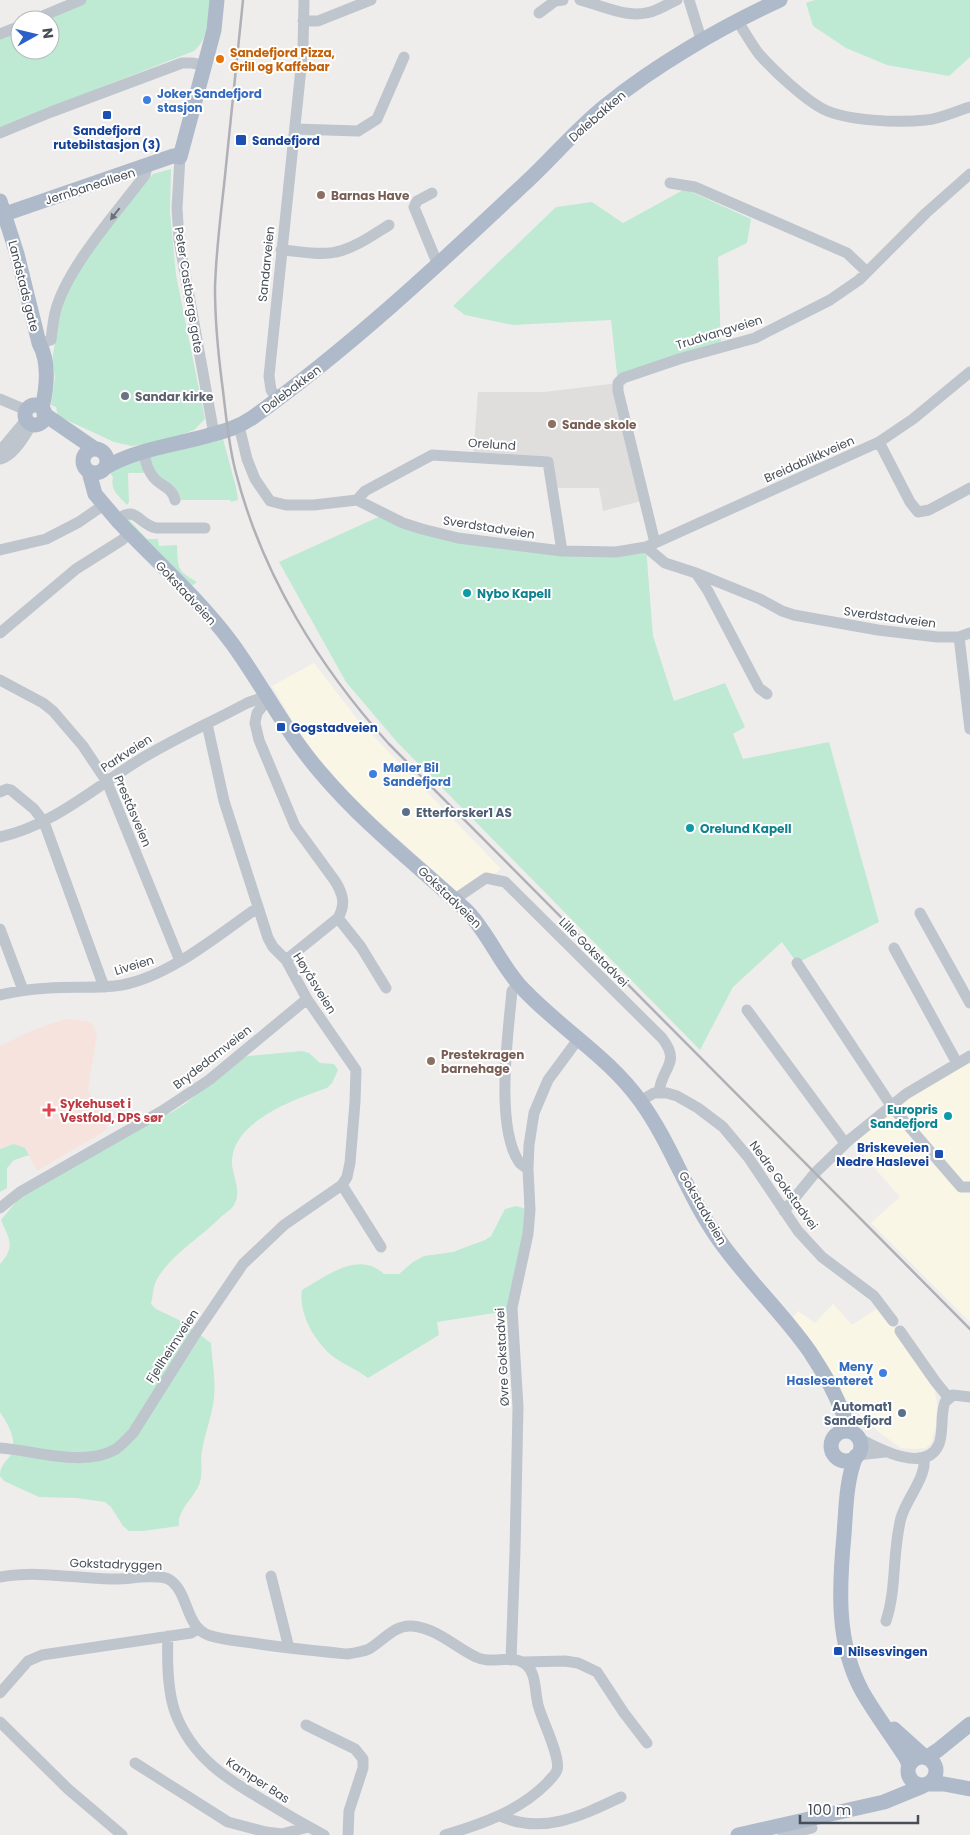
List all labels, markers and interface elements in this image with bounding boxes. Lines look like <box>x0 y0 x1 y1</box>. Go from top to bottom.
north arrow <box>10 10 60 60</box>
text: N <box>37 27 59 40</box>
place label: Sandefjord Pizza, Grill og Kaffebar <box>230 44 335 75</box>
marker: Sandefjord Pizza, Grill og Kaffebar <box>214 53 226 65</box>
place label: Joker Sandefjord stasjon <box>157 85 262 116</box>
street label: Dølebakken <box>565 87 629 145</box>
marker: Joker Sandefjord stasjon <box>141 94 153 106</box>
marker: Sandefjord rutebilstasjon (3) <box>101 109 113 121</box>
place label: Sandefjord rutebilstasjon (3) <box>53 122 161 153</box>
place label: Sandefjord <box>252 132 320 149</box>
marker: Sandefjord <box>234 133 248 147</box>
street label: Jernbanealleen <box>43 163 137 209</box>
place label: Barnas Have <box>331 187 410 204</box>
marker: Barnas Have <box>315 189 327 201</box>
one-way arrow <box>110 207 120 221</box>
street label: Sandarveien <box>254 225 278 303</box>
street label: Peter Castbergs gate <box>171 226 207 354</box>
street label: Landstads gate <box>4 239 44 333</box>
street label: Trudvangveien <box>674 311 764 353</box>
street label: Dølebakken <box>258 361 324 417</box>
place label: Sandar kirke <box>135 388 214 405</box>
marker: Sandar kirke <box>119 390 131 402</box>
place label: Sande skole <box>562 416 637 433</box>
marker: Sande skole <box>546 418 558 430</box>
street label: Breidablikkveien <box>761 431 857 487</box>
street label: Orelund <box>468 434 516 454</box>
street label: Sverdstadveien <box>442 511 536 543</box>
street label: Gokstadveien <box>152 557 220 629</box>
place label: Nybo Kapell <box>477 585 551 602</box>
marker: Nybo Kapell <box>461 587 473 599</box>
street label: Sverdstadveien <box>843 602 937 632</box>
place label: Gogstadveien <box>291 719 378 736</box>
marker: Gogstadveien <box>275 721 287 733</box>
street label: Parkveien <box>97 730 155 776</box>
place label: Møller Bil Sandefjord <box>383 759 451 790</box>
marker: Møller Bil Sandefjord <box>367 768 379 780</box>
street label: Preståsveien <box>110 773 156 849</box>
place label: Etterforsker1 AS <box>416 804 512 821</box>
marker: Etterforsker1 AS <box>400 806 412 818</box>
place label: Orelund Kapell <box>700 820 792 837</box>
marker: Orelund Kapell <box>684 822 696 834</box>
street label: Gokstadveien <box>414 862 486 932</box>
street label: Lille Gokstadvei <box>556 914 633 991</box>
street label: Høyåsveien <box>289 949 341 1017</box>
street label: Liveien <box>112 951 156 979</box>
street label: Brydedamveien <box>169 1021 255 1093</box>
place label: Prestekragen barnehage <box>441 1046 524 1077</box>
marker: Prestekragen barnehage <box>425 1055 437 1067</box>
place label: Sykehuset i Vestfold, DPS sør <box>60 1095 163 1126</box>
place label: Europris Sandefjord <box>870 1101 938 1132</box>
marker: Sykehuset i Vestfold, DPS sør <box>42 1103 56 1117</box>
marker: Europris Sandefjord <box>942 1110 954 1122</box>
street label: Nedre Gokstadvei <box>746 1137 822 1233</box>
place label: Briskeveien Nedre Haslevei <box>836 1139 929 1170</box>
marker: Briskeveien Nedre Haslevei <box>933 1148 945 1160</box>
street label: Gokstadveien <box>675 1168 731 1248</box>
street label: Fjellheimveien <box>142 1306 202 1386</box>
street label: Øvre Gokstadvei <box>491 1307 513 1407</box>
place label: Meny Haslesenteret <box>787 1358 873 1389</box>
marker: Meny Haslesenteret <box>877 1367 889 1379</box>
place label: Automat1 Sandefjord <box>824 1398 892 1429</box>
marker: Automat1 Sandefjord <box>896 1407 908 1419</box>
street label: Gokstadryggen <box>69 1554 163 1574</box>
place label: Nilsesvingen <box>848 1643 928 1660</box>
marker: Nilsesvingen <box>832 1645 844 1657</box>
street label: Kamper Bas <box>223 1753 293 1807</box>
scale bar <box>800 1792 918 1824</box>
text: 100 m <box>808 1799 851 1820</box>

